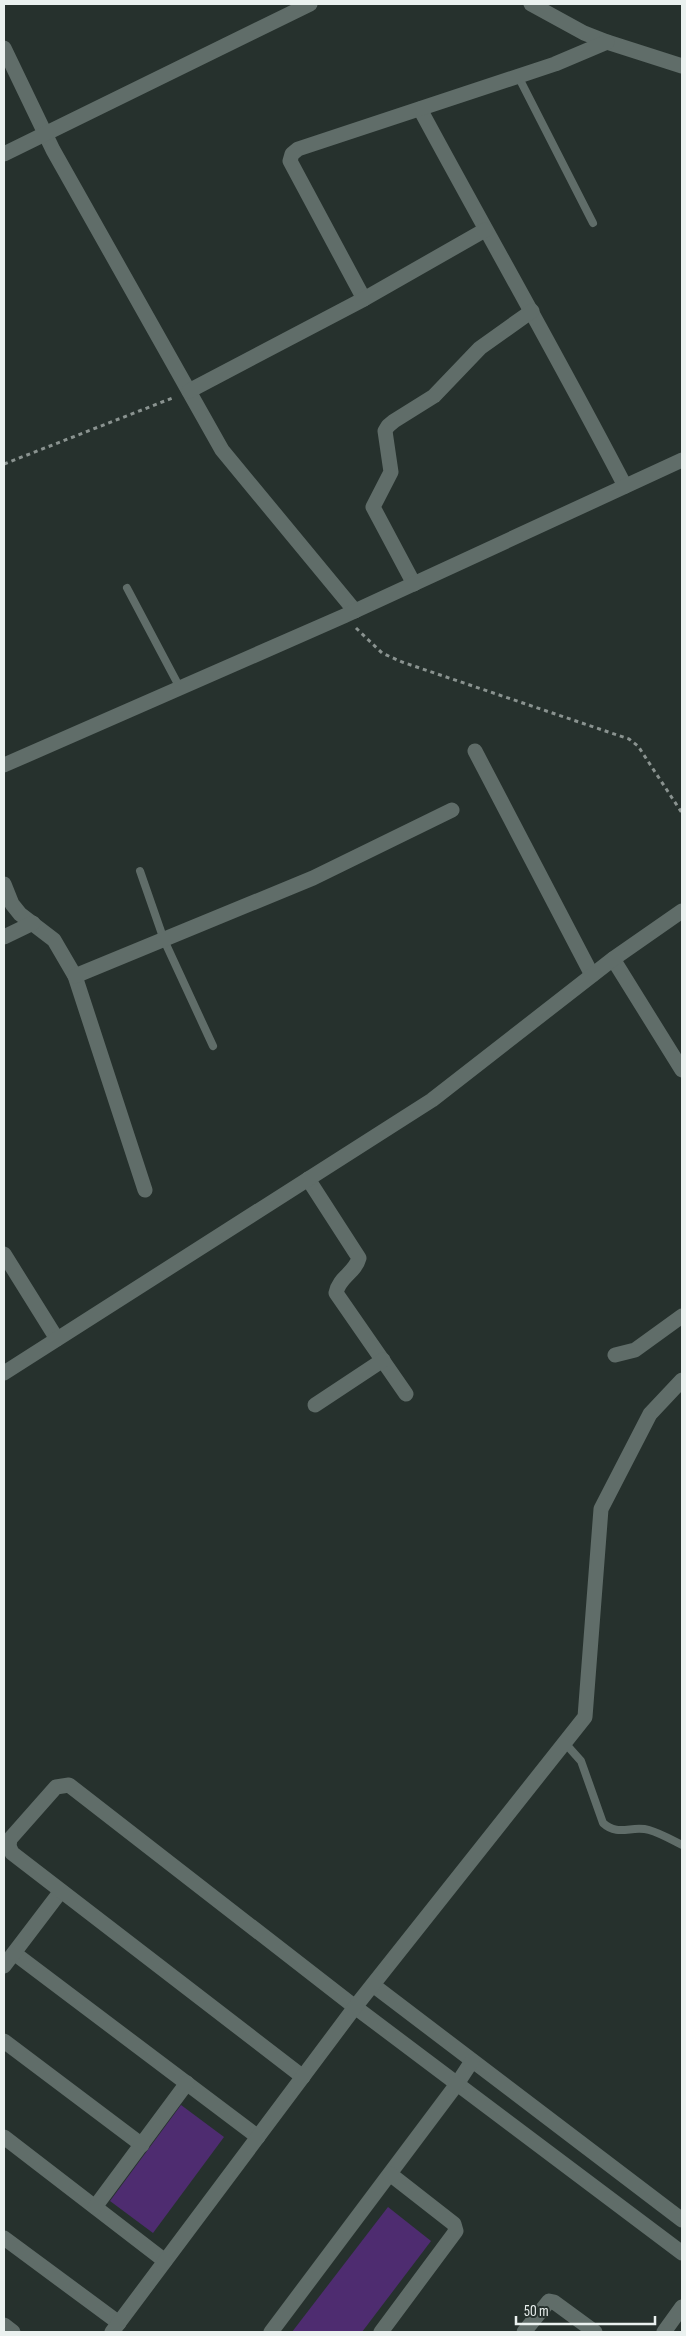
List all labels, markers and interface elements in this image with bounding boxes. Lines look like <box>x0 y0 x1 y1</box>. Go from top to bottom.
scale bar <box>516 2294 655 2326</box>
text: 50 m <box>524 2302 549 2321</box>

